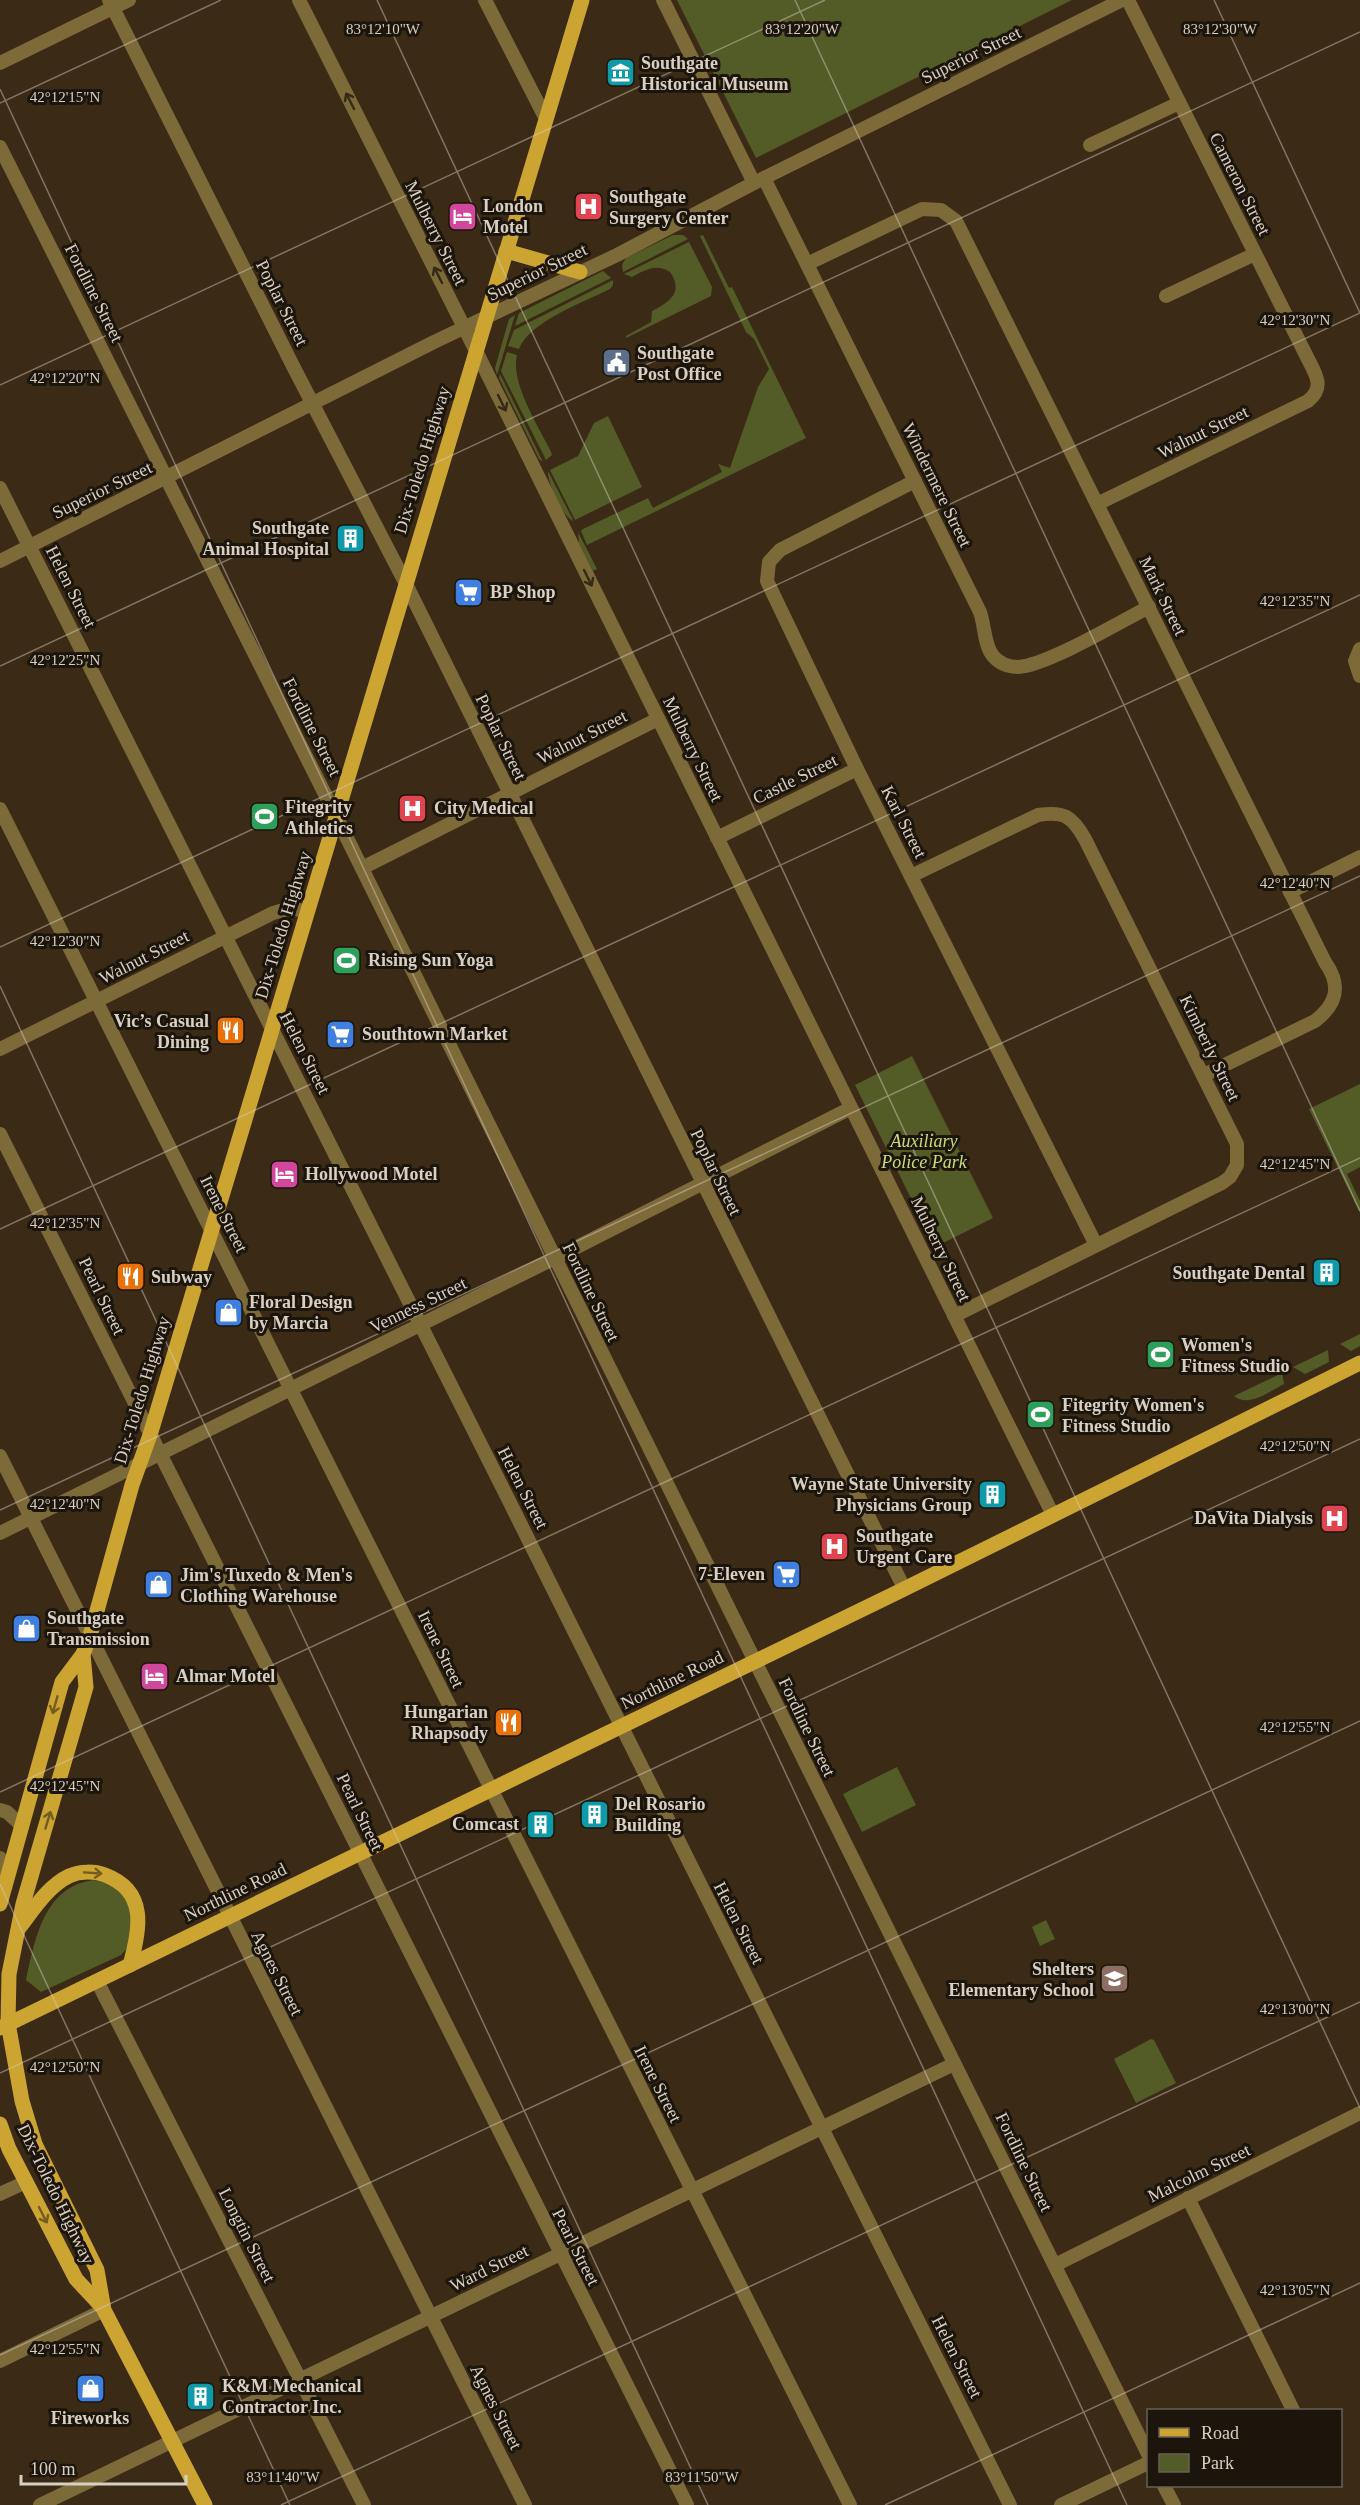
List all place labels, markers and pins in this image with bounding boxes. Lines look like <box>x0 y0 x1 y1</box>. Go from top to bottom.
place label: Southgate Historical Museum <box>641 53 788 94</box>
museum icon: Southgate Historical Museum <box>604 57 636 89</box>
place label: Southgate Surgery Center <box>609 187 728 228</box>
hospital icon: Southgate Surgery Center <box>572 191 604 223</box>
place label: London Motel <box>483 196 543 237</box>
hotel icon: London Motel <box>446 200 478 232</box>
place label: Southgate Post Office <box>637 343 721 384</box>
public building icon: Southgate Post Office <box>600 347 632 379</box>
place label: Southgate Animal Hospital <box>202 518 329 559</box>
building icon: Southgate Animal Hospital <box>334 522 366 554</box>
supermarket icon: BP Shop <box>453 576 485 608</box>
place label: BP Shop <box>490 582 556 602</box>
hospital icon: City Medical <box>397 792 429 824</box>
place label: Fitegrity Athletics <box>285 797 353 838</box>
place label: City Medical <box>434 798 533 818</box>
sports icon: Fitegrity Athletics <box>248 801 280 833</box>
sports icon: Rising Sun Yoga <box>331 944 363 976</box>
place label: Rising Sun Yoga <box>368 950 493 970</box>
place label: Vic’s Casual Dining <box>114 1011 209 1052</box>
restaurant icon: Vic’s Casual Dining <box>214 1015 246 1047</box>
supermarket icon: Southtown Market <box>325 1018 357 1050</box>
place label: Southtown Market <box>362 1024 508 1044</box>
hotel icon: Hollywood Motel <box>268 1158 300 1190</box>
place label: Hollywood Motel <box>305 1164 438 1184</box>
building icon: Southgate Dental <box>1310 1257 1342 1289</box>
restaurant icon: Subway <box>114 1261 146 1293</box>
place label: Southgate Dental <box>1172 1263 1305 1283</box>
place label: Subway <box>151 1267 212 1287</box>
place label: Floral Design by Marcia <box>249 1292 353 1333</box>
shop icon: Floral Design by Marcia <box>212 1296 244 1328</box>
place label: Women's Fitness Studio <box>1181 1335 1290 1376</box>
sports icon: Women's Fitness Studio <box>1144 1339 1176 1371</box>
place label: Fitegrity Women's Fitness Studio <box>1062 1395 1204 1436</box>
sports icon: Fitegrity Women's Fitness Studio <box>1025 1399 1057 1431</box>
place label: Wayne State University Physicians Group <box>791 1474 972 1515</box>
building icon: Wayne State University Physicians Group <box>977 1478 1009 1510</box>
hospital icon: DaVita Dialysis <box>1318 1502 1350 1534</box>
place label: DaVita Dialysis <box>1194 1508 1313 1528</box>
place label: Southgate Urgent Care <box>856 1526 952 1567</box>
hospital icon: Southgate Urgent Care <box>819 1530 851 1562</box>
supermarket icon: 7-Eleven <box>770 1558 802 1590</box>
place label: 7-Eleven <box>698 1564 765 1584</box>
place label: Jim's Tuxedo & Men's Clothing Warehouse <box>180 1565 353 1606</box>
shop icon: Jim's Tuxedo & Men's Clothing Warehouse <box>143 1569 175 1601</box>
place label: Southgate Transmission <box>47 1608 150 1649</box>
shop icon: Southgate Transmission <box>10 1612 42 1644</box>
hotel icon: Almar Motel <box>139 1660 171 1692</box>
place label: Almar Motel <box>176 1666 275 1686</box>
place label: Hungarian Rhapsody <box>404 1702 488 1743</box>
restaurant icon: Hungarian Rhapsody <box>493 1706 525 1738</box>
place label: Del Rosario Building <box>615 1794 705 1835</box>
building icon: Del Rosario Building <box>578 1798 610 1830</box>
building icon: Comcast <box>524 1808 556 1840</box>
place label: Comcast <box>452 1814 519 1834</box>
place label: Shelters Elementary School <box>949 1959 1094 2000</box>
school or university icon: Shelters Elementary School <box>1099 1963 1131 1995</box>
shop icon: Fireworks <box>74 2373 106 2405</box>
place label: K&M Mechanical Contractor Inc. <box>222 2376 361 2417</box>
building icon: K&M Mechanical Contractor Inc. <box>185 2380 217 2412</box>
place label: Fireworks <box>51 2408 129 2428</box>

